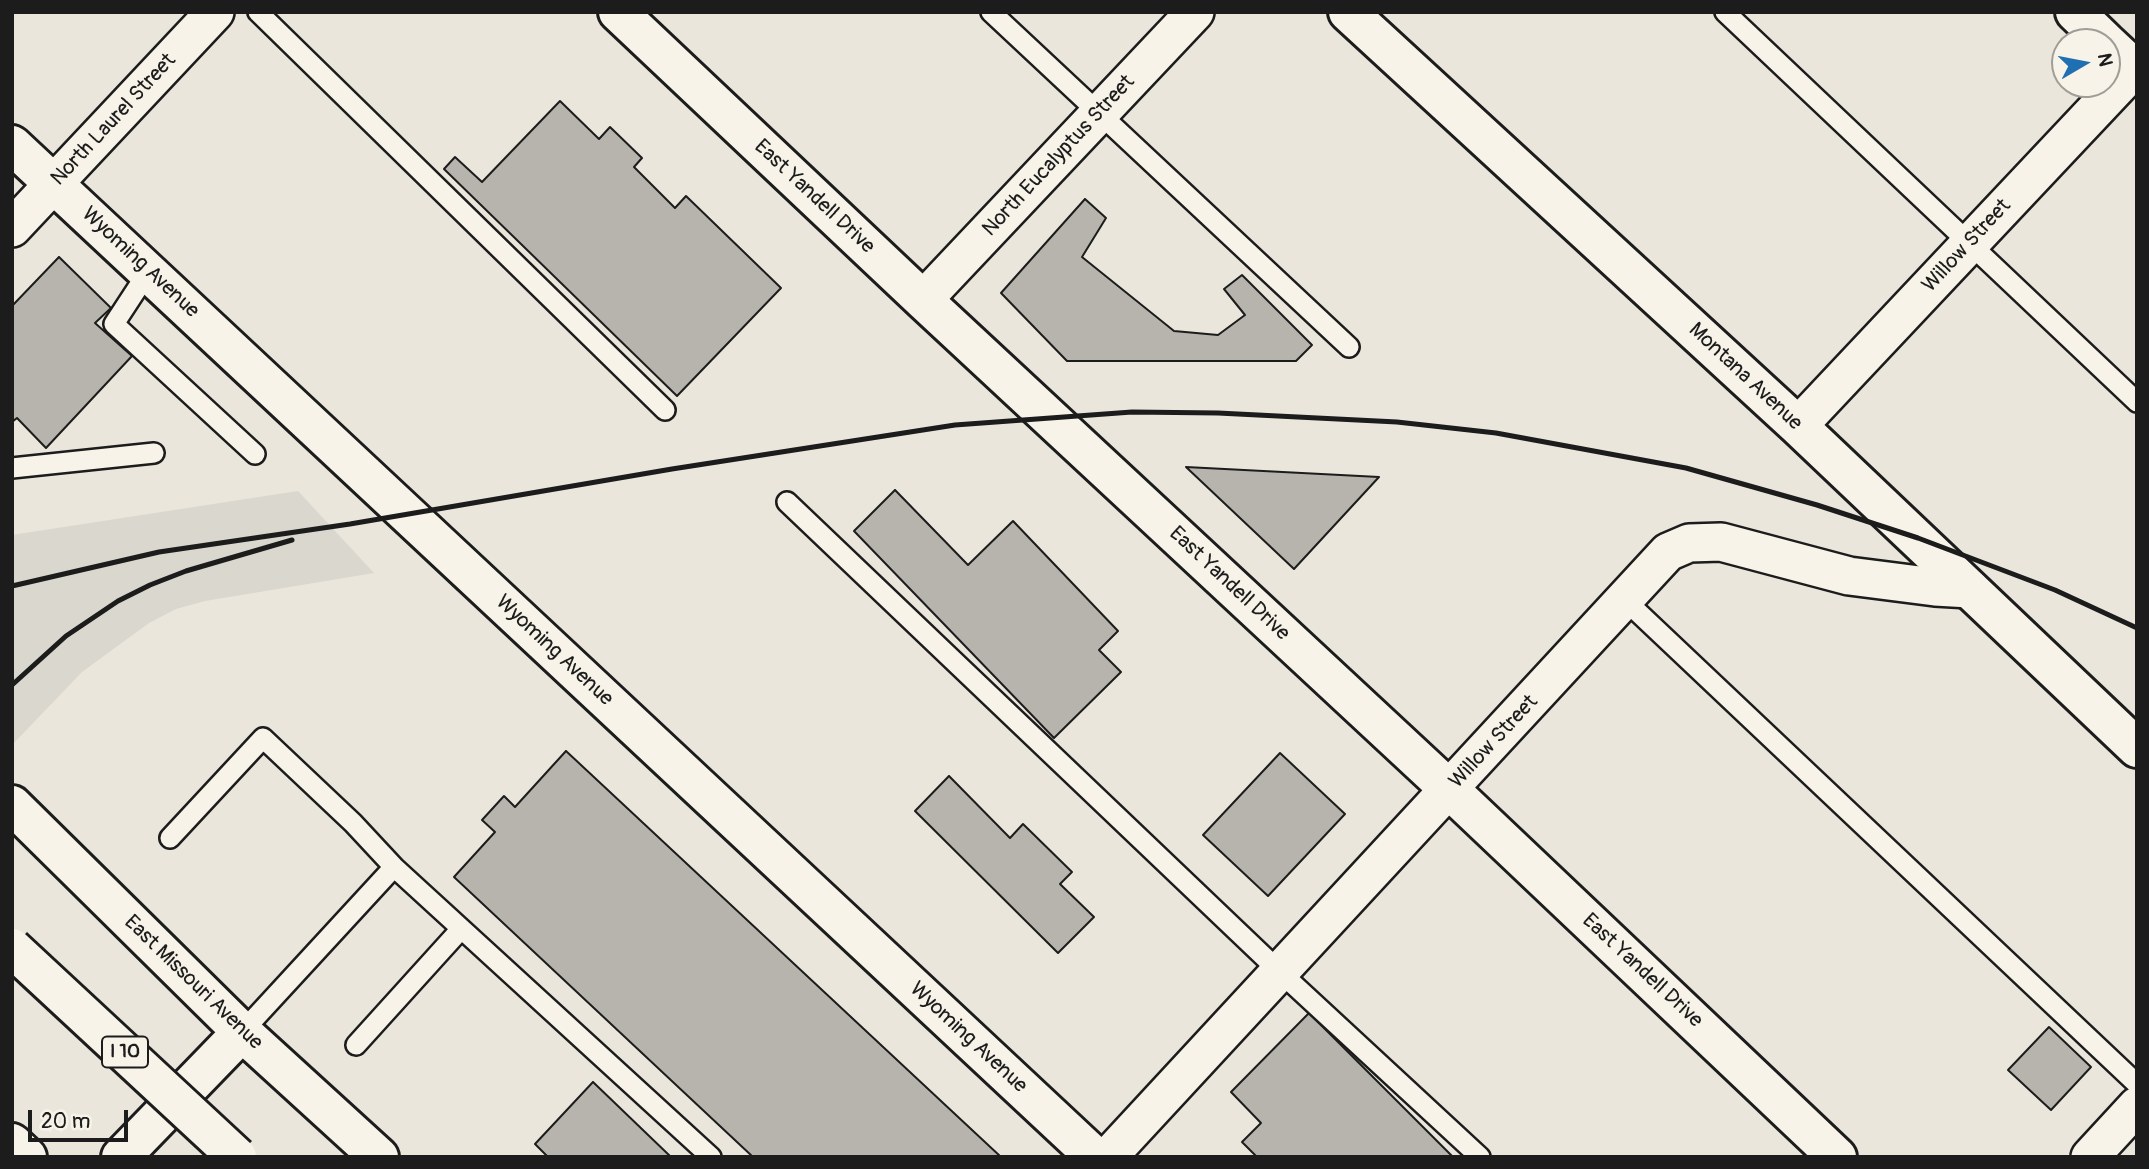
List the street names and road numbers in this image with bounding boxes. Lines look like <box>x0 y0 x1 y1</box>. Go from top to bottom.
street label: North Laurel Street <box>46 49 182 191</box>
street label: North Eucalyptus Street <box>978 70 1140 242</box>
street label: East Yandell Drive <box>748 135 880 259</box>
street label: Willow Street <box>1917 194 2017 298</box>
street label: Wyoming Avenue <box>76 202 204 324</box>
street label: Montana Avenue <box>1683 318 1807 436</box>
street label: East Yandell Drive <box>1163 522 1295 646</box>
street label: Wyoming Avenue <box>490 590 618 712</box>
street label: Willow Street <box>1444 690 1544 794</box>
street label: East Yandell Drive <box>1576 909 1708 1033</box>
street label: East Missouri Avenue <box>118 910 268 1056</box>
street label: Wyoming Avenue <box>904 977 1032 1099</box>
road number: I 10 <box>102 1036 148 1068</box>

